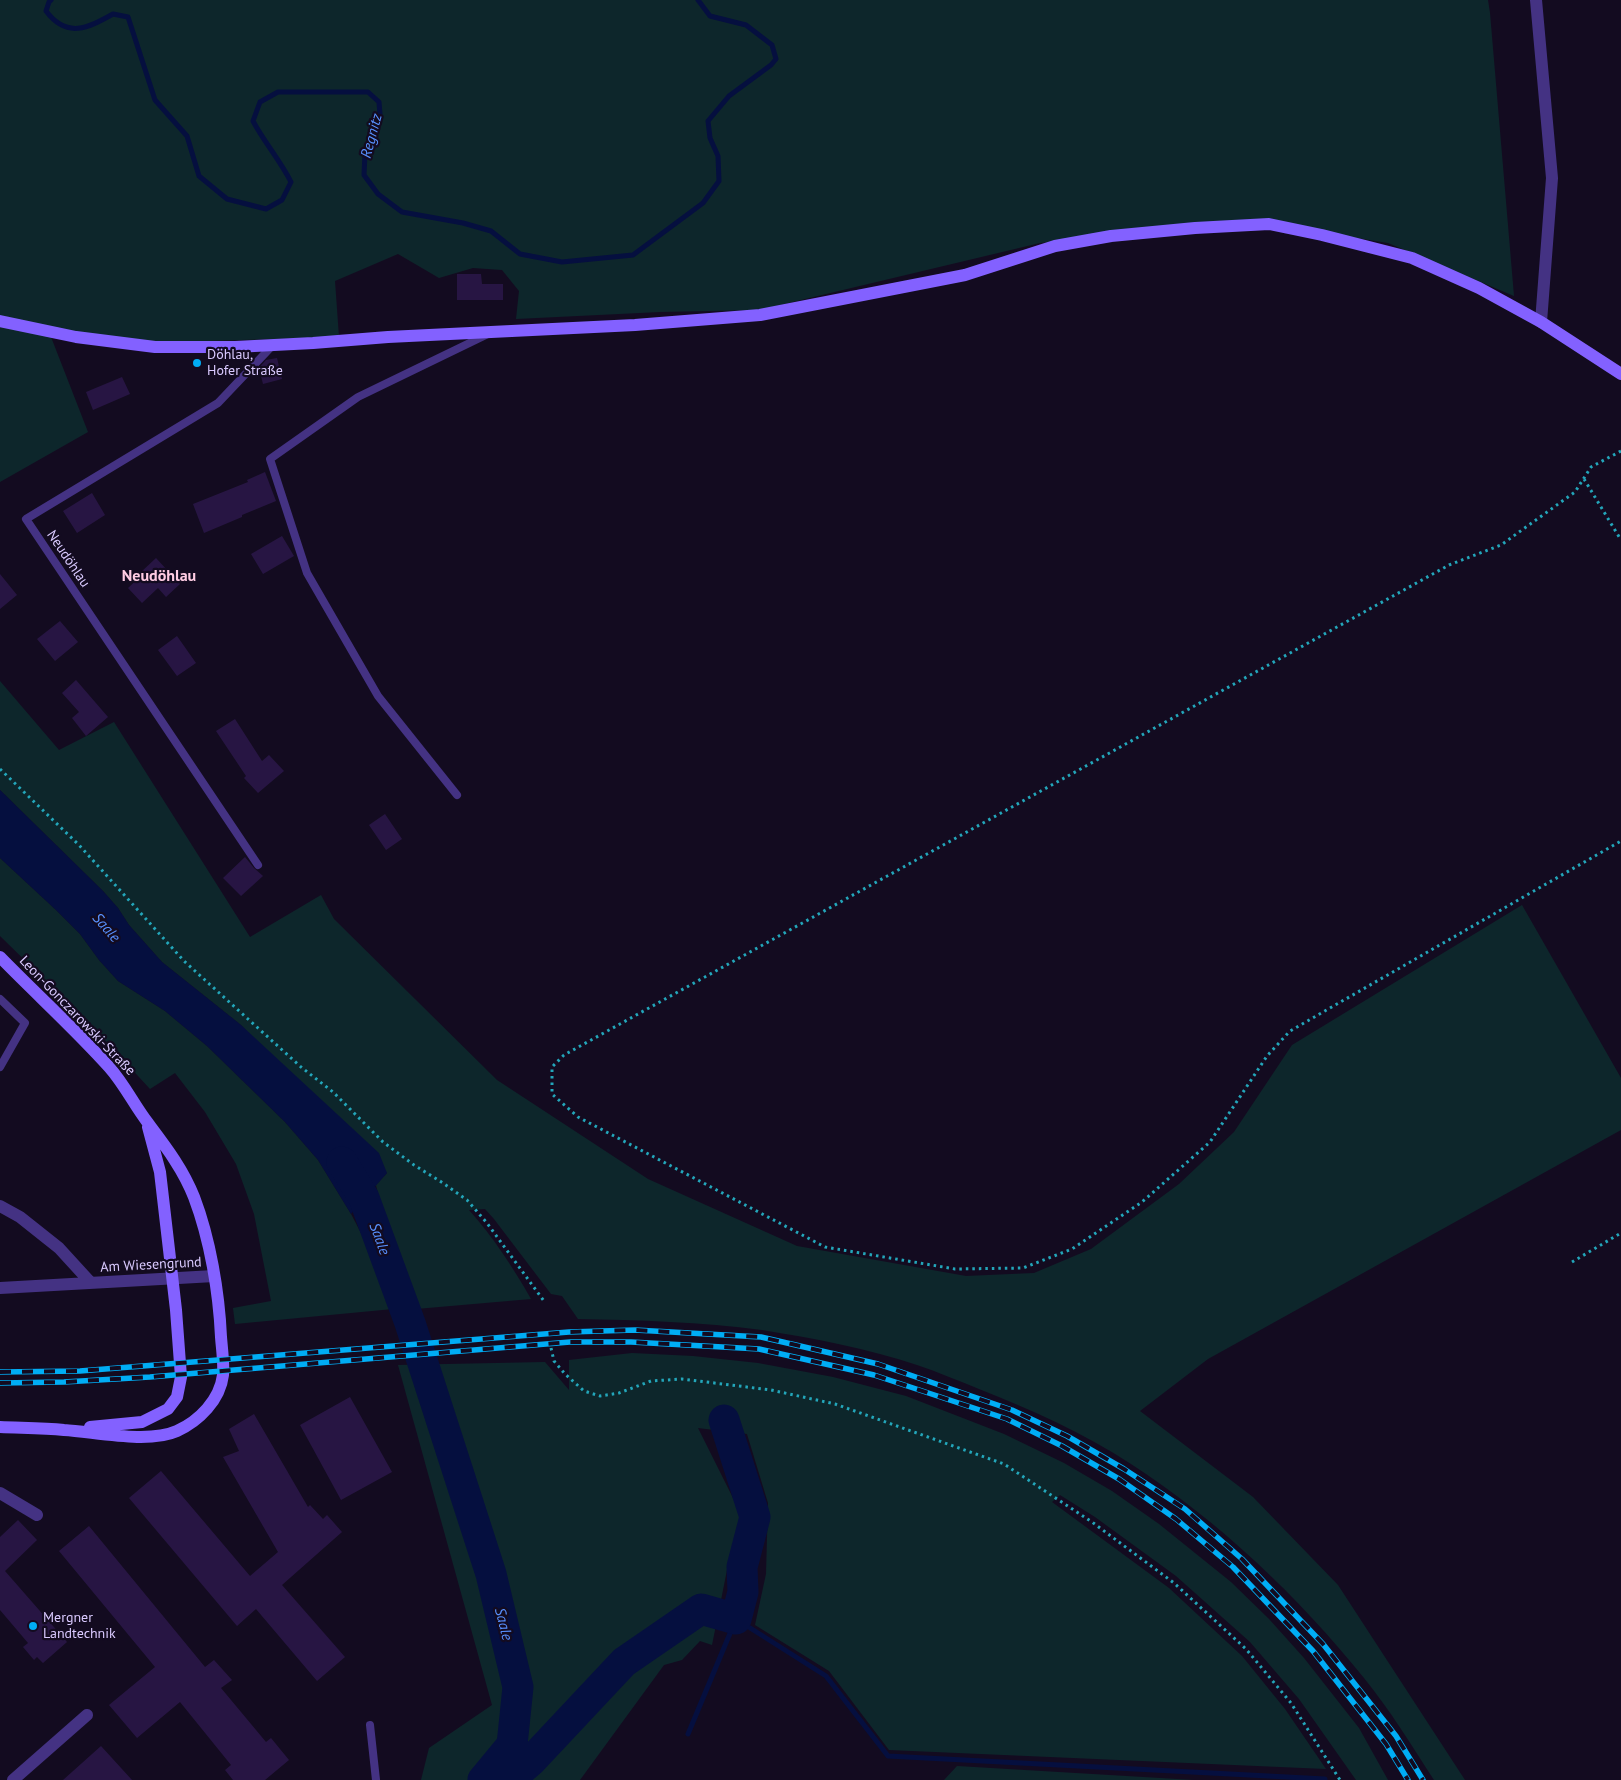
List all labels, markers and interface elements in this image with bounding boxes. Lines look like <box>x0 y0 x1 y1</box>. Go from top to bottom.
water label: Regnitz <box>357 112 387 160</box>
place label: Döhlau, Hofer Straße <box>207 347 283 380</box>
marker: Döhlau, Hofer Straße <box>191 357 203 369</box>
street label: Neudöhlau <box>43 527 93 591</box>
district label: Neudöhlau <box>122 566 196 586</box>
water label: Saale <box>88 910 124 946</box>
street label: Leon-Gonczarowski-Straße <box>15 953 139 1079</box>
water label: Saale <box>365 1220 393 1258</box>
street label: Am Wiesengrund <box>100 1254 202 1276</box>
water label: Saale <box>490 1606 516 1642</box>
place label: Mergner Landtechnik <box>43 1610 116 1642</box>
marker: Mergner Landtechnik <box>27 1620 39 1632</box>

